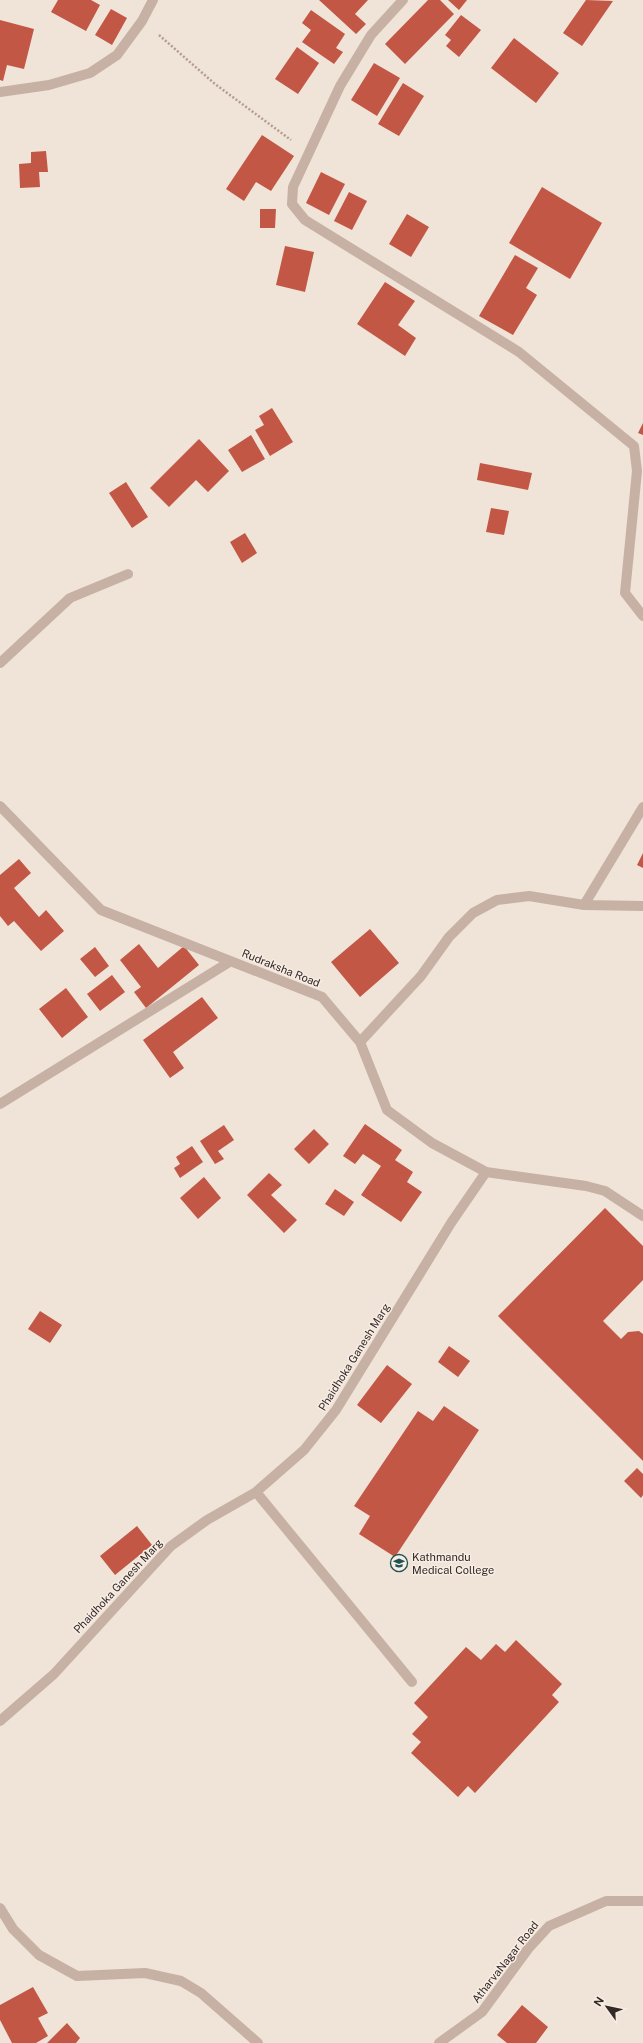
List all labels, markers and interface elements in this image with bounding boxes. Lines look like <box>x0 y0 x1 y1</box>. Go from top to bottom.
street label: Rudraksha Road <box>240 947 322 989</box>
street label: Phaidhoka Ganesh Marg <box>316 1301 392 1413</box>
street label: Phaidhoka Ganesh Marg <box>71 1536 165 1635</box>
place label: Kathmandu Medical College <box>412 1551 494 1576</box>
school or university icon: Kathmandu Medical College <box>389 1553 409 1573</box>
street label: AtharvaNagar Road <box>469 1919 541 2005</box>
north arrow <box>587 1987 627 2027</box>
text: N <box>591 1995 606 2008</box>

